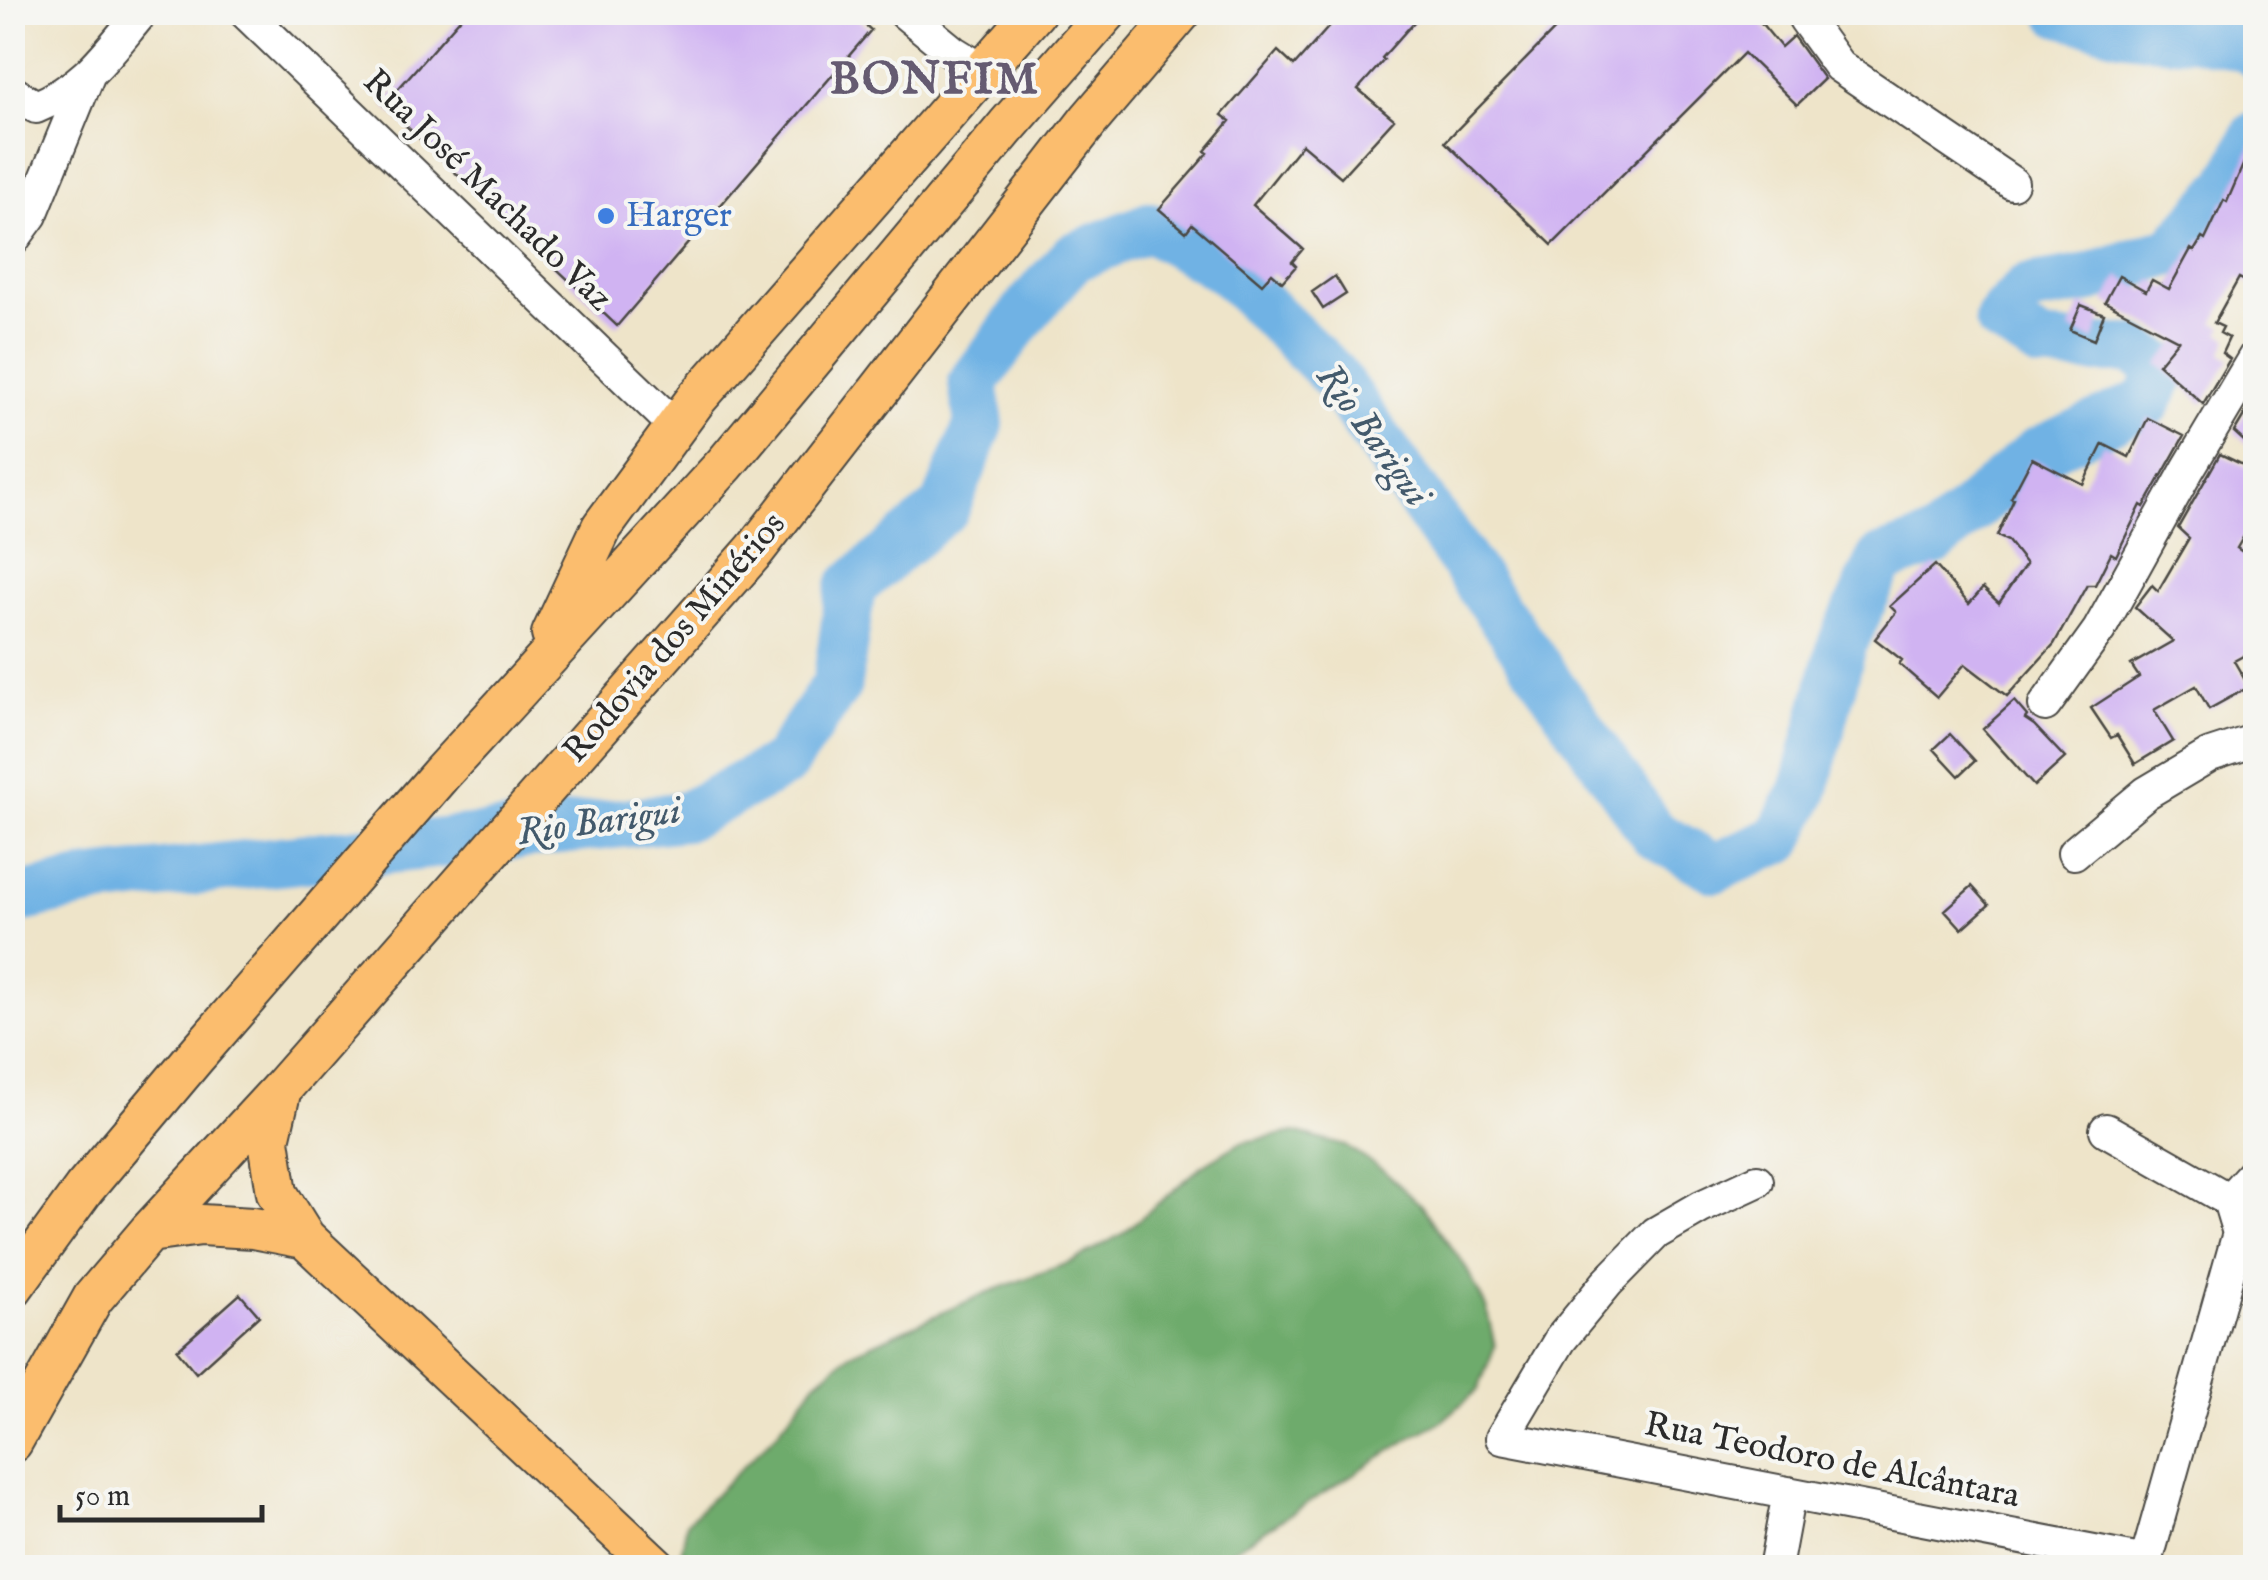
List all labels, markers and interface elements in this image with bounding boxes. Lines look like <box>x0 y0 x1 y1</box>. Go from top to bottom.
district label: BONFIM <box>830 52 1040 109</box>
street label: Rua José Machado Vaz <box>353 60 621 322</box>
place label: Harger <box>626 194 732 239</box>
marker: Harger <box>595 205 617 227</box>
water label: Rio Barigui <box>1304 355 1441 518</box>
street label: Rodovia dos Minérios <box>554 503 796 773</box>
water label: Rio Barigui <box>514 787 686 858</box>
street label: Rua Teodoro de Alcântara <box>1641 1403 2024 1520</box>
scale bar <box>60 1460 262 1522</box>
text: 50 m <box>75 1478 130 1516</box>

